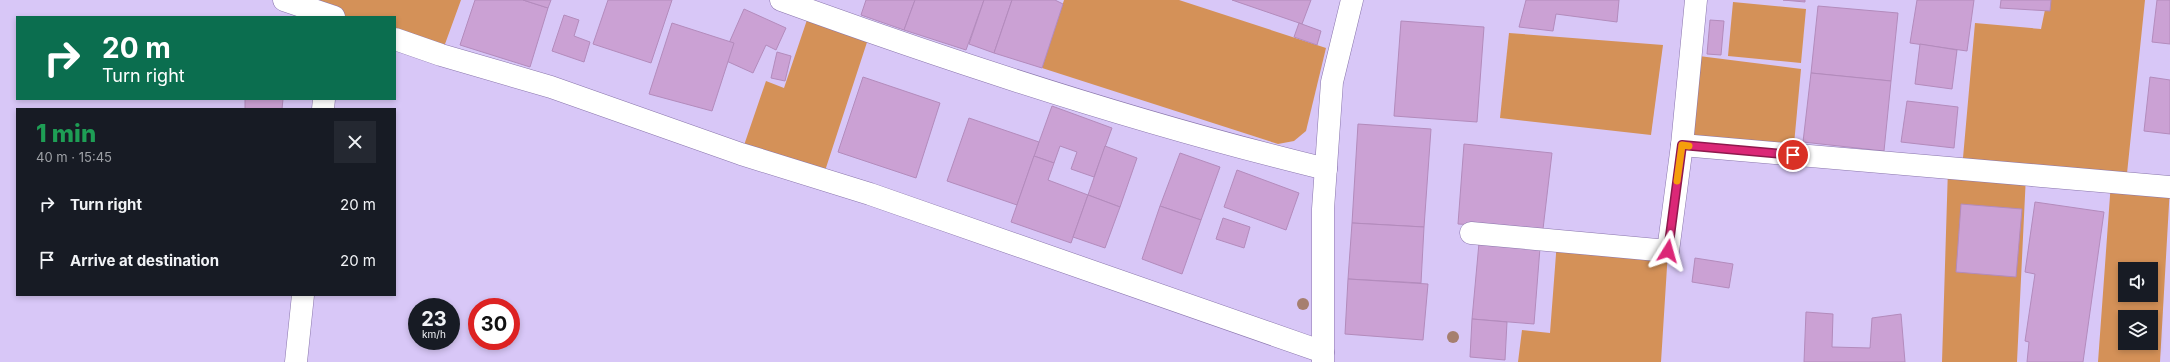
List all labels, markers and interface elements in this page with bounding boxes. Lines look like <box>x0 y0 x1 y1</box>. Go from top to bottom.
text: 20 m <box>102 31 171 65</box>
icon: right <box>36 32 88 84</box>
text: Turn right <box>102 65 185 86</box>
text: 1 min <box>36 119 96 148</box>
button: close <box>334 121 376 163</box>
pin <box>1776 138 1810 172</box>
icon: arrive <box>1782 144 1804 166</box>
text: 40 m · 15:45 <box>36 149 112 165</box>
icon: right <box>36 193 58 215</box>
text: Turn right <box>70 195 142 214</box>
text: 20 m <box>340 195 376 214</box>
position arrow <box>1647 230 1689 272</box>
icon: arrive <box>36 249 58 271</box>
text: Arrive at destination <box>70 251 219 270</box>
text: 20 m <box>340 251 376 270</box>
map controls <box>2118 262 2158 350</box>
button: sound <box>2118 262 2158 302</box>
speed limit sign: 30 <box>468 298 520 350</box>
text: 23 <box>421 307 447 331</box>
button: layers <box>2118 310 2158 350</box>
text: km/h <box>422 328 446 340</box>

